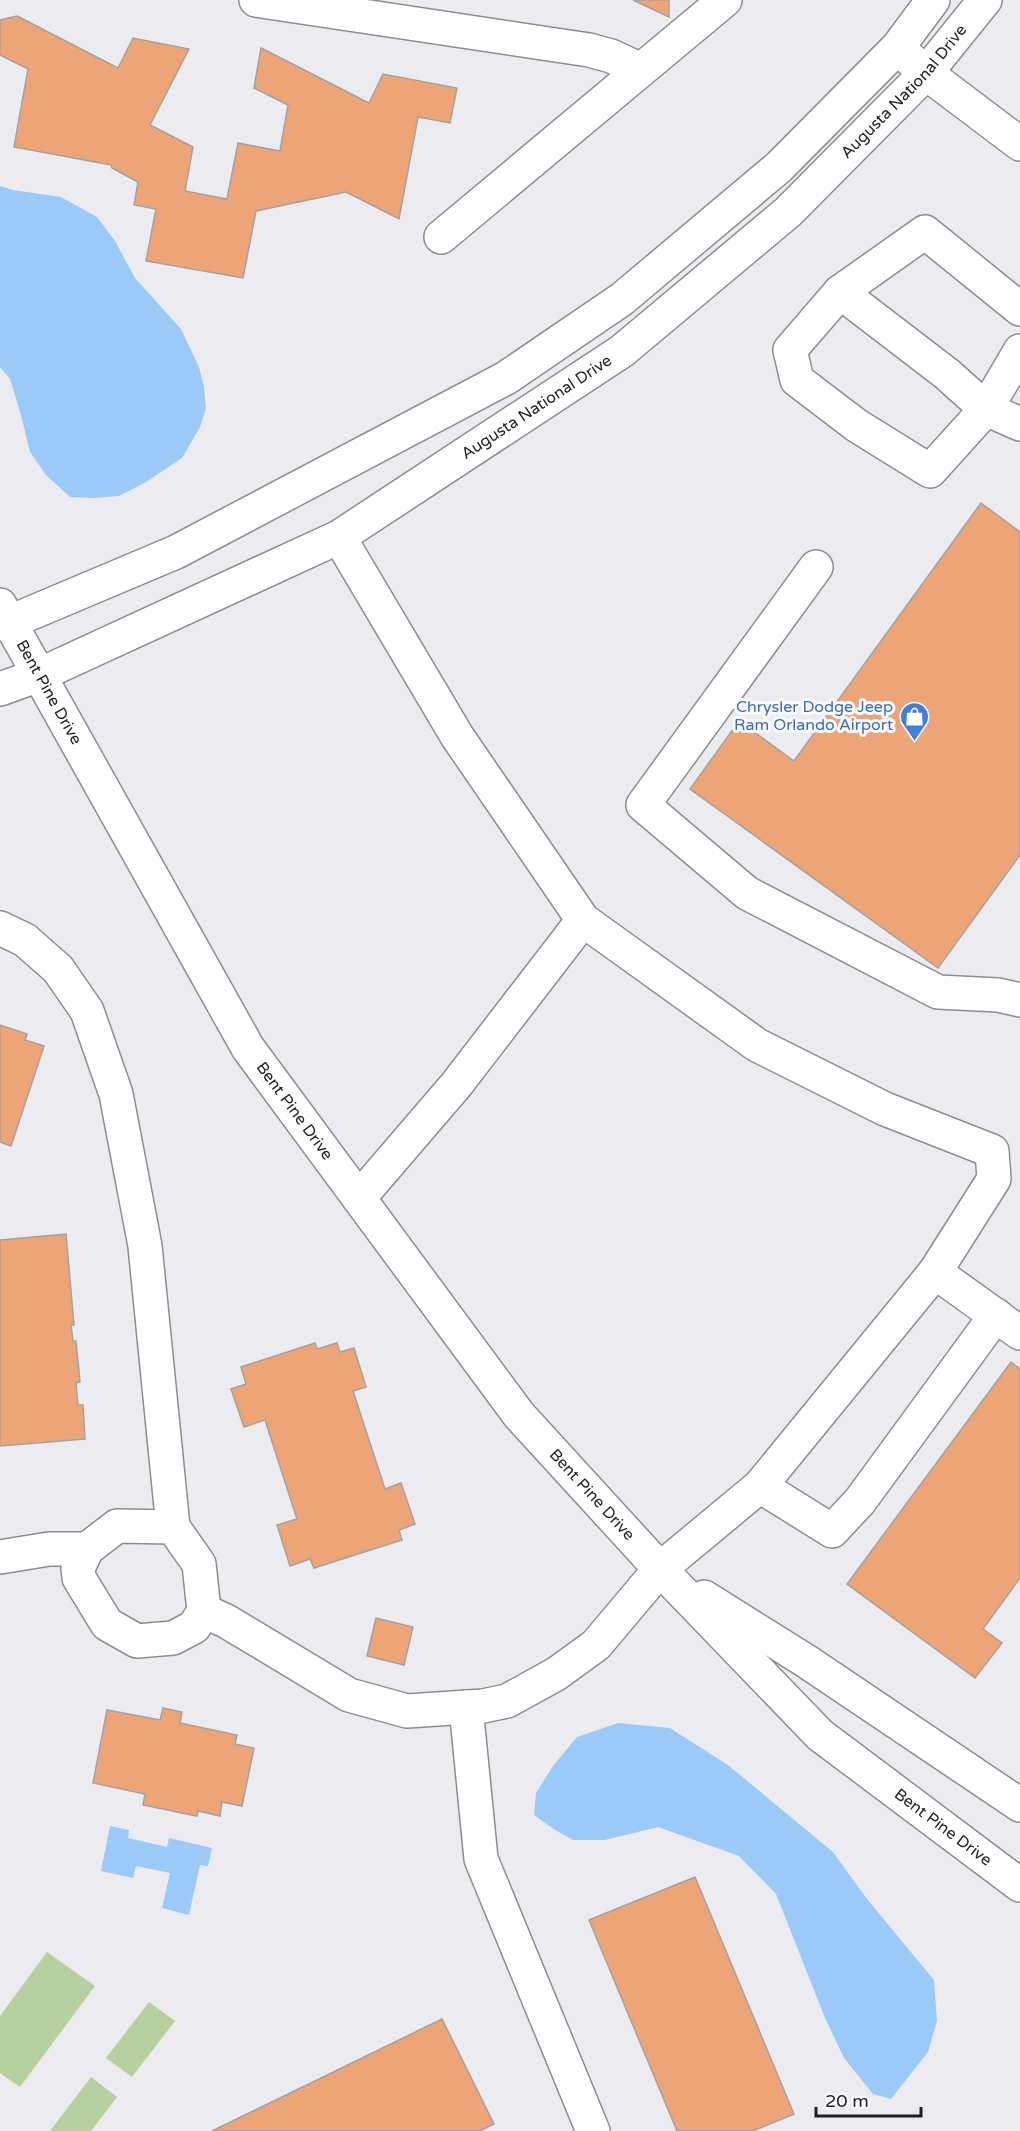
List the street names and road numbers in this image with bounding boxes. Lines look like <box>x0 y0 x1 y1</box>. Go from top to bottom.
street label: Augusta National Drive <box>837 21 971 163</box>
street label: Augusta National Drive <box>457 350 616 464</box>
street label: Bent Pine Drive <box>12 636 86 748</box>
street label: Bent Pine Drive <box>252 1058 337 1164</box>
street label: Bent Pine Drive <box>545 1445 639 1545</box>
street label: Bent Pine Drive <box>890 1784 996 1870</box>

